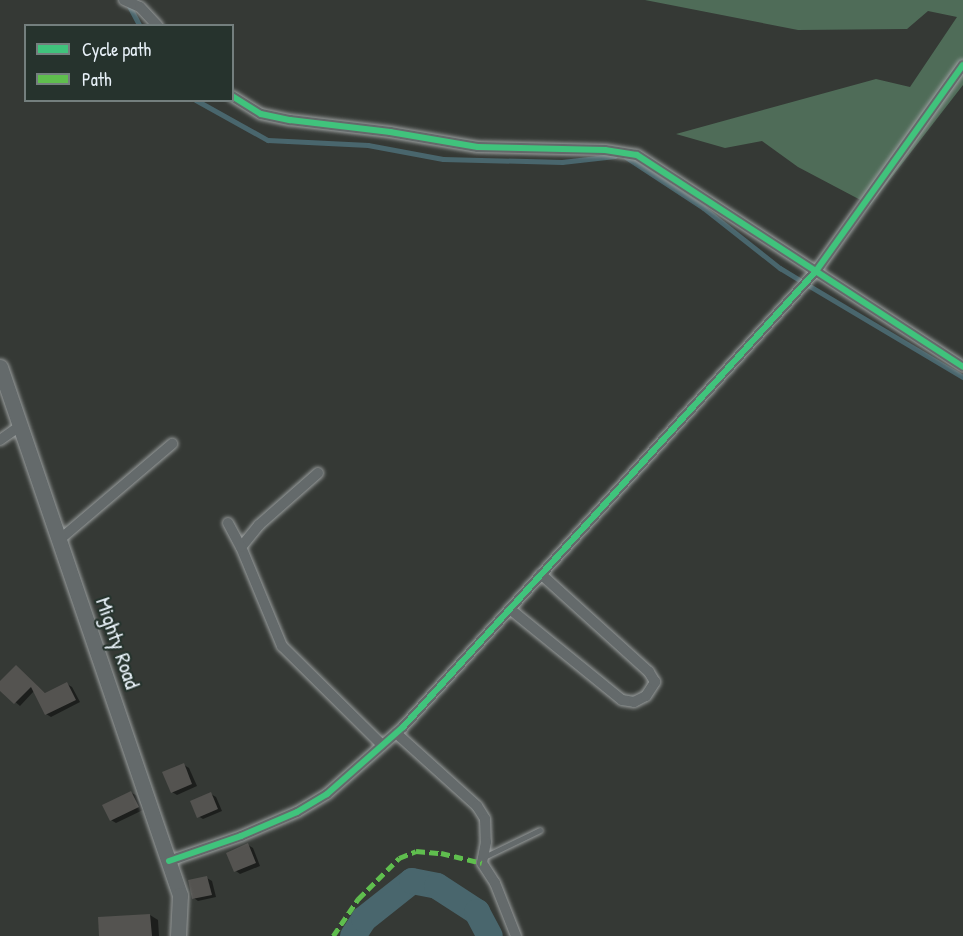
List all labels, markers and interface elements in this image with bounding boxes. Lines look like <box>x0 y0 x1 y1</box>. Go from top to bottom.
legend <box>24 24 234 102</box>
text: Cycle path <box>82 37 151 62</box>
text: Path <box>82 67 111 92</box>
street label: Mighty Road <box>90 594 146 692</box>

